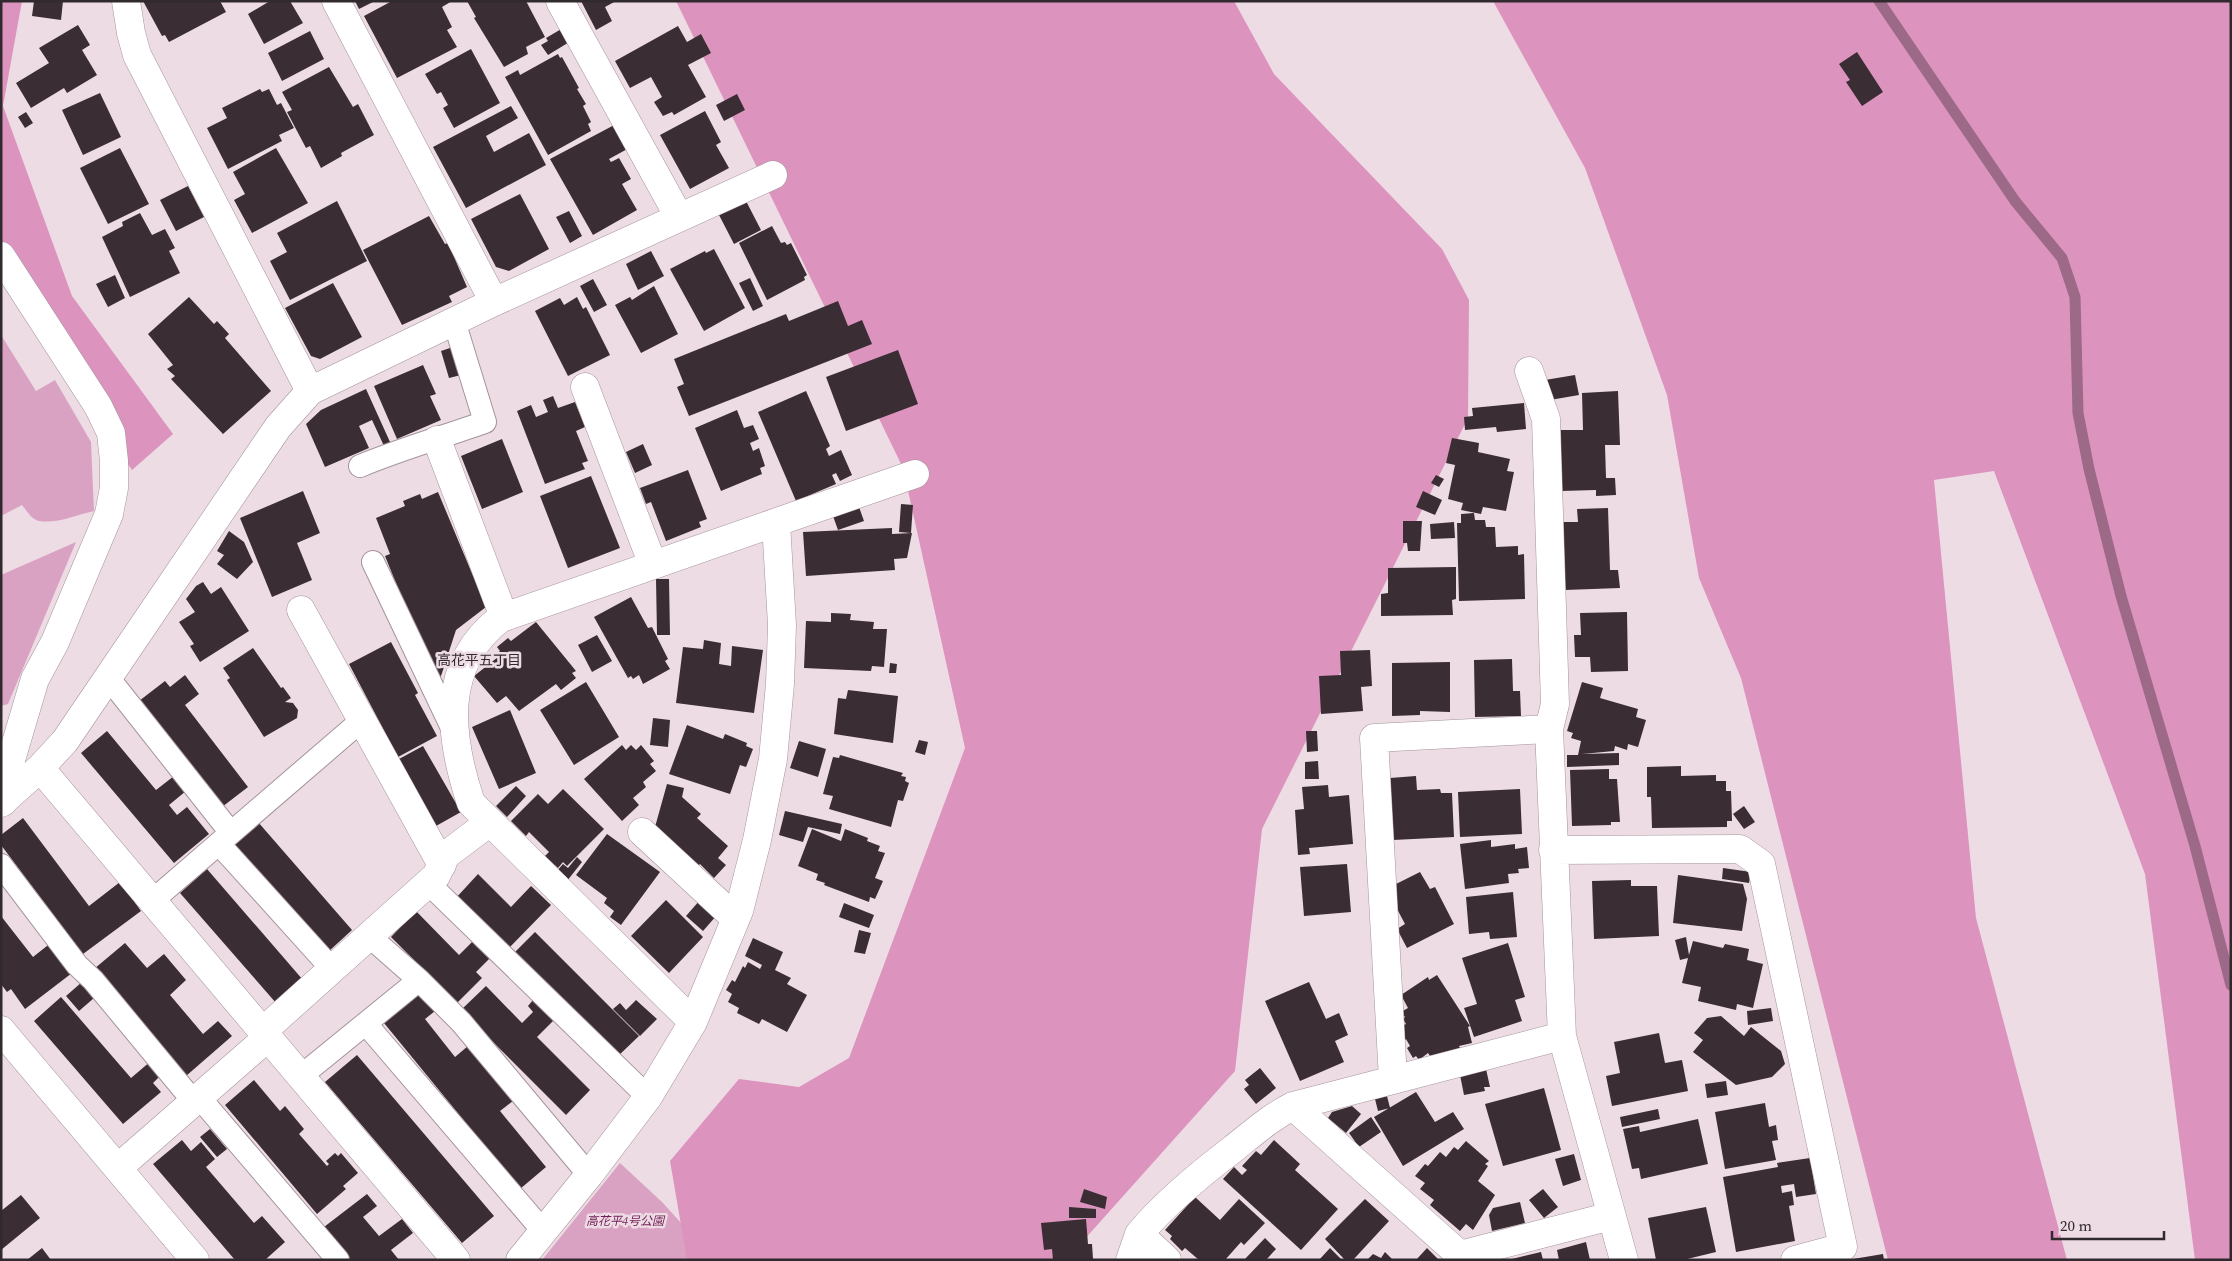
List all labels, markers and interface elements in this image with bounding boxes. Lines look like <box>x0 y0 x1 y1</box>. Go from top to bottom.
district label: 高花平五丁目 <box>437 650 521 670</box>
scale bar <box>2052 1208 2164 1240</box>
park label: 高花平4号公園 <box>586 1213 666 1229</box>
text: 20 m <box>2060 1215 2092 1236</box>

